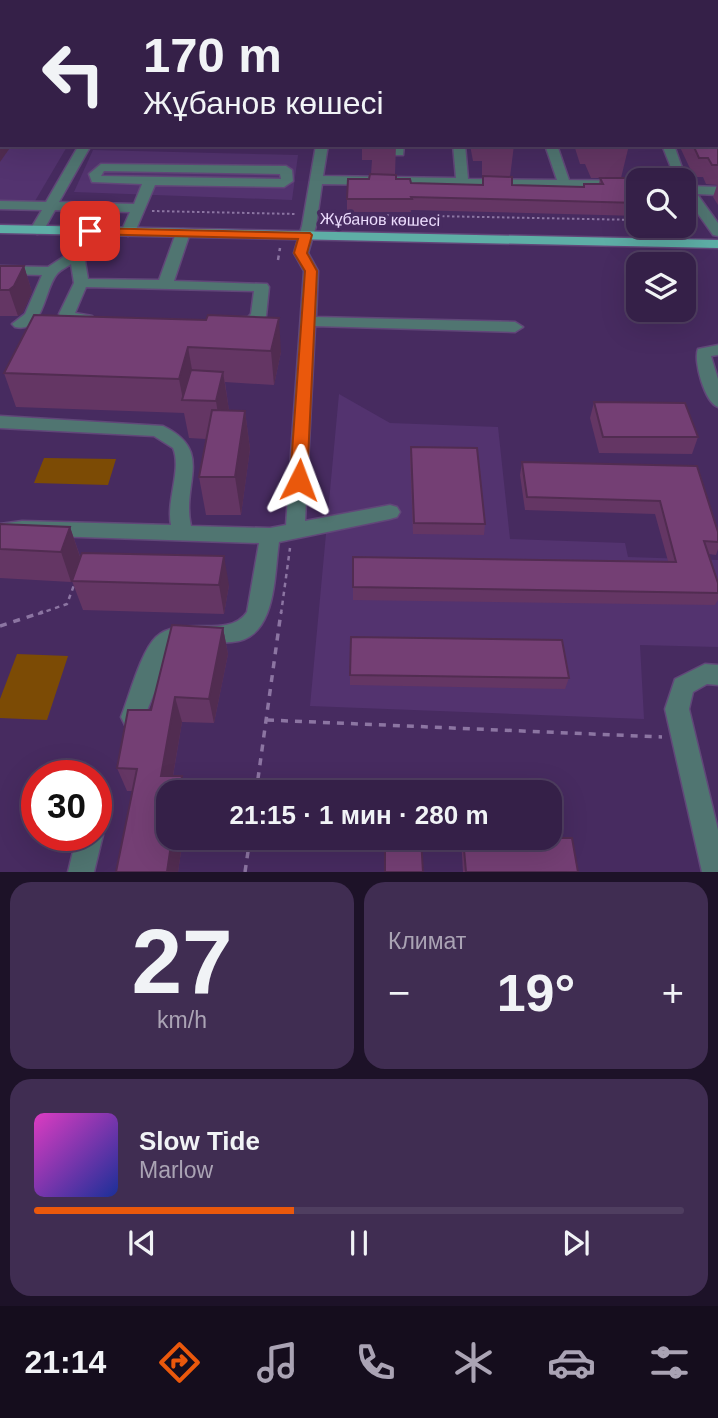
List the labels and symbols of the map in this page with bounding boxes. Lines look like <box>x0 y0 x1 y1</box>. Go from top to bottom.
pin <box>60 201 120 261</box>
street label: Жұбанов көшесі <box>320 210 440 229</box>
position arrow <box>262 443 336 517</box>
speed limit sign: 30 <box>21 760 112 851</box>

